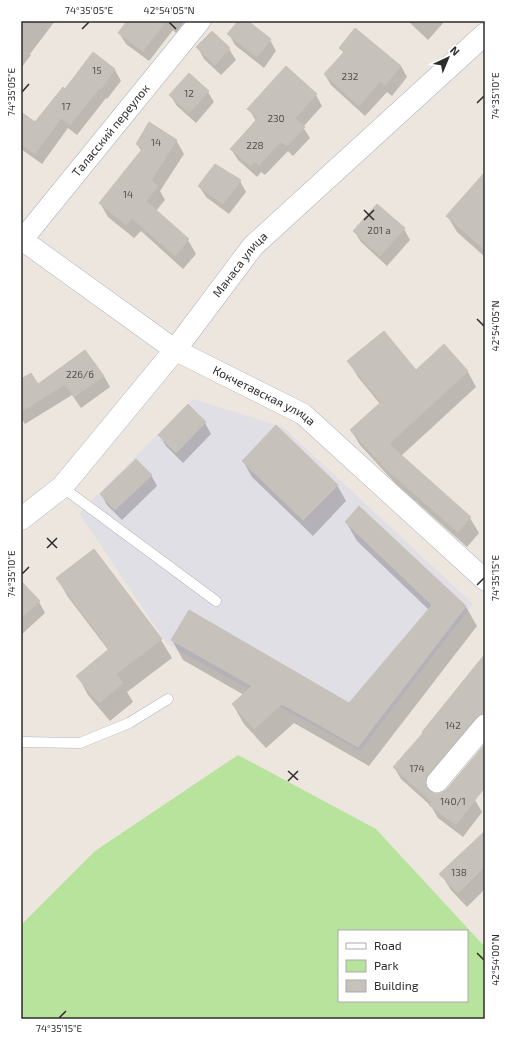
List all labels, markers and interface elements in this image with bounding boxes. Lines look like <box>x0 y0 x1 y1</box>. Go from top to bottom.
text: 74°35'05"E <box>65 4 114 16</box>
text: 42°54'05"N <box>144 4 194 16</box>
north arrow <box>428 38 468 78</box>
text: N <box>448 43 463 58</box>
house number: 15 <box>92 64 102 76</box>
text: 74°35'05"E <box>5 67 17 116</box>
house number: 232 <box>342 70 359 82</box>
text: 74°35'10"E <box>489 72 501 120</box>
street label: Таласский переулок <box>69 81 152 179</box>
house number: 12 <box>184 87 194 99</box>
house number: 17 <box>61 100 71 112</box>
house number: 230 <box>267 112 285 124</box>
house number: 14 <box>151 136 161 148</box>
house number: 228 <box>246 139 264 151</box>
house number: 14 <box>123 188 133 200</box>
house number: 201 а <box>367 224 391 236</box>
street label: Манаса улица <box>209 229 270 299</box>
text: 42°54'05"N <box>489 301 501 351</box>
street label: Кокчетавская улица <box>211 362 319 428</box>
house number: 226/б <box>66 368 94 380</box>
text: 74°35'10"E <box>5 550 17 598</box>
text: 74°35'15"E <box>489 554 501 601</box>
house number: 142 <box>445 719 461 731</box>
house number: 174 <box>409 762 425 774</box>
house number: 140/1 <box>440 795 466 807</box>
house number: 138 <box>451 866 467 878</box>
legend <box>338 930 468 1002</box>
text: 42°54'00"N <box>489 934 501 986</box>
text: Road <box>374 938 402 952</box>
text: Park <box>374 958 399 972</box>
text: Building <box>374 978 419 992</box>
text: 74°35'15"E <box>36 1022 83 1034</box>

